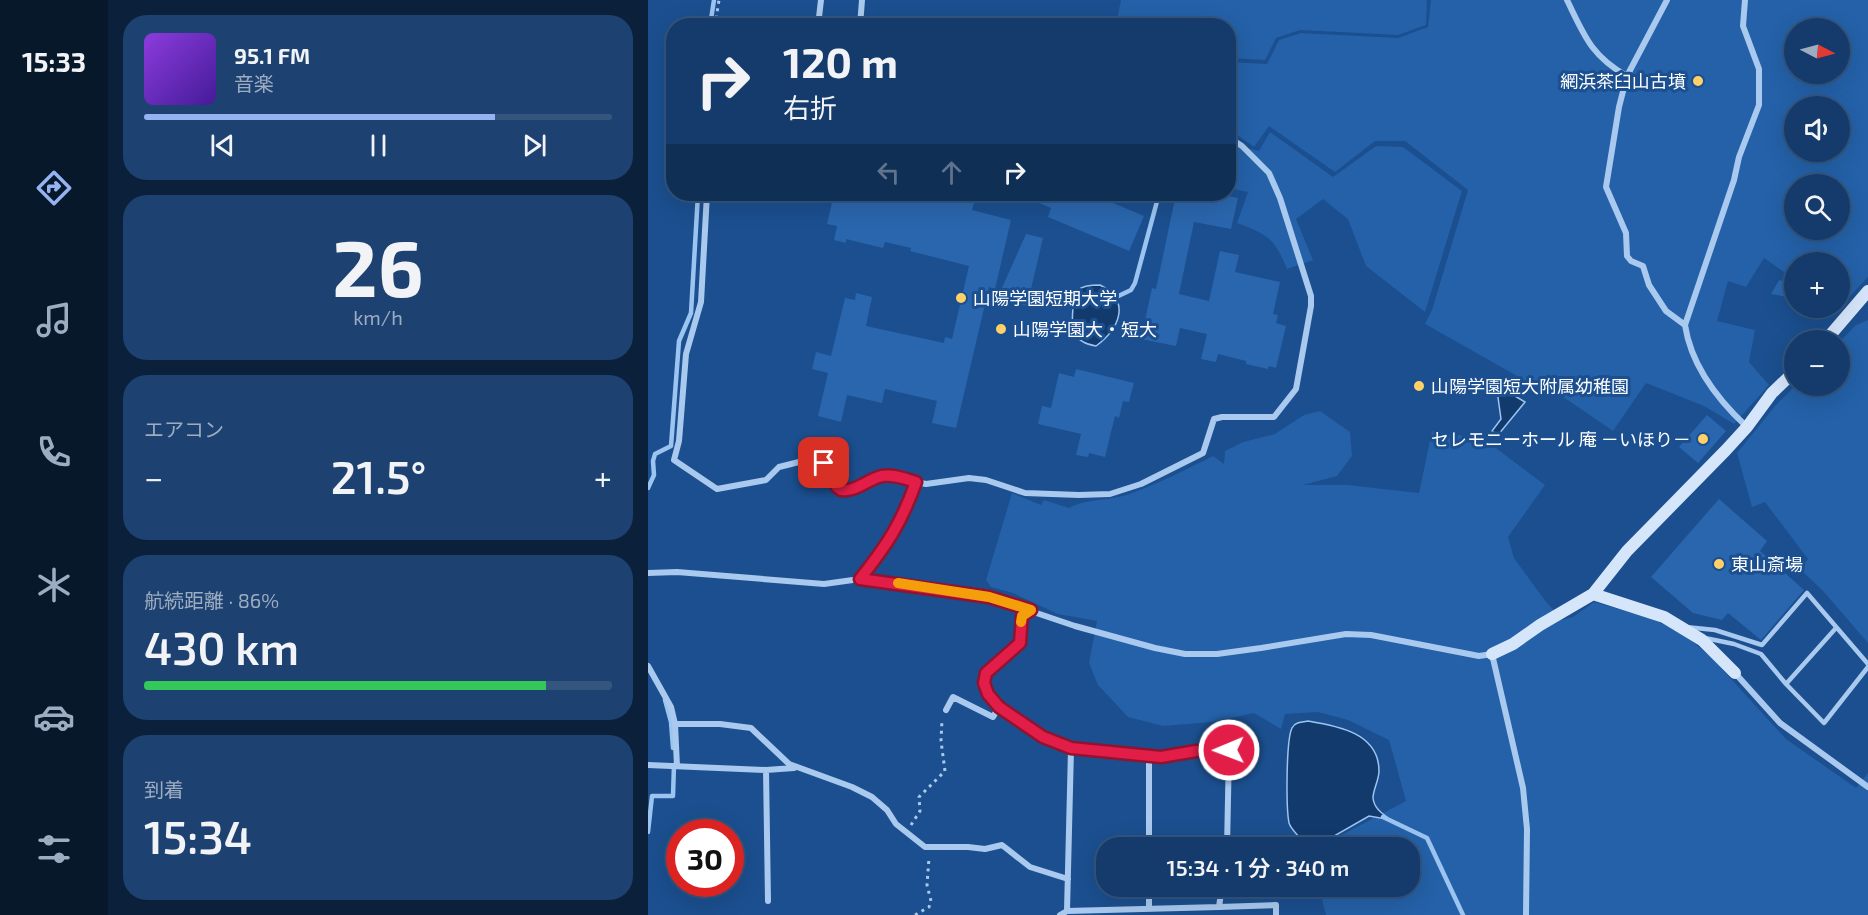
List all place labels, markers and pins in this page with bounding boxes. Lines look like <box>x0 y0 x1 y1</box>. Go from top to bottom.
place label: 網浜茶臼山古墳 <box>1560 70 1686 92</box>
marker: 網浜茶臼山古墳 <box>1691 74 1705 88</box>
place label: 山陽学園短期大学 <box>973 287 1117 309</box>
marker: 山陽学園短期大学 <box>954 291 968 305</box>
place label: 山陽学園大・短大 <box>1013 318 1157 340</box>
marker: 山陽学園大・短大 <box>994 322 1008 336</box>
place label: 山陽学園短大附属幼稚園 <box>1431 375 1629 397</box>
marker: 山陽学園短大附属幼稚園 <box>1412 379 1426 393</box>
place label: セレモニーホール 庵 －いほり－ <box>1431 428 1691 450</box>
marker: セレモニーホール 庵 －いほり－ <box>1696 432 1710 446</box>
pin <box>798 437 849 488</box>
place label: 東山斎場 <box>1731 553 1803 575</box>
marker: 東山斎場 <box>1712 557 1726 571</box>

